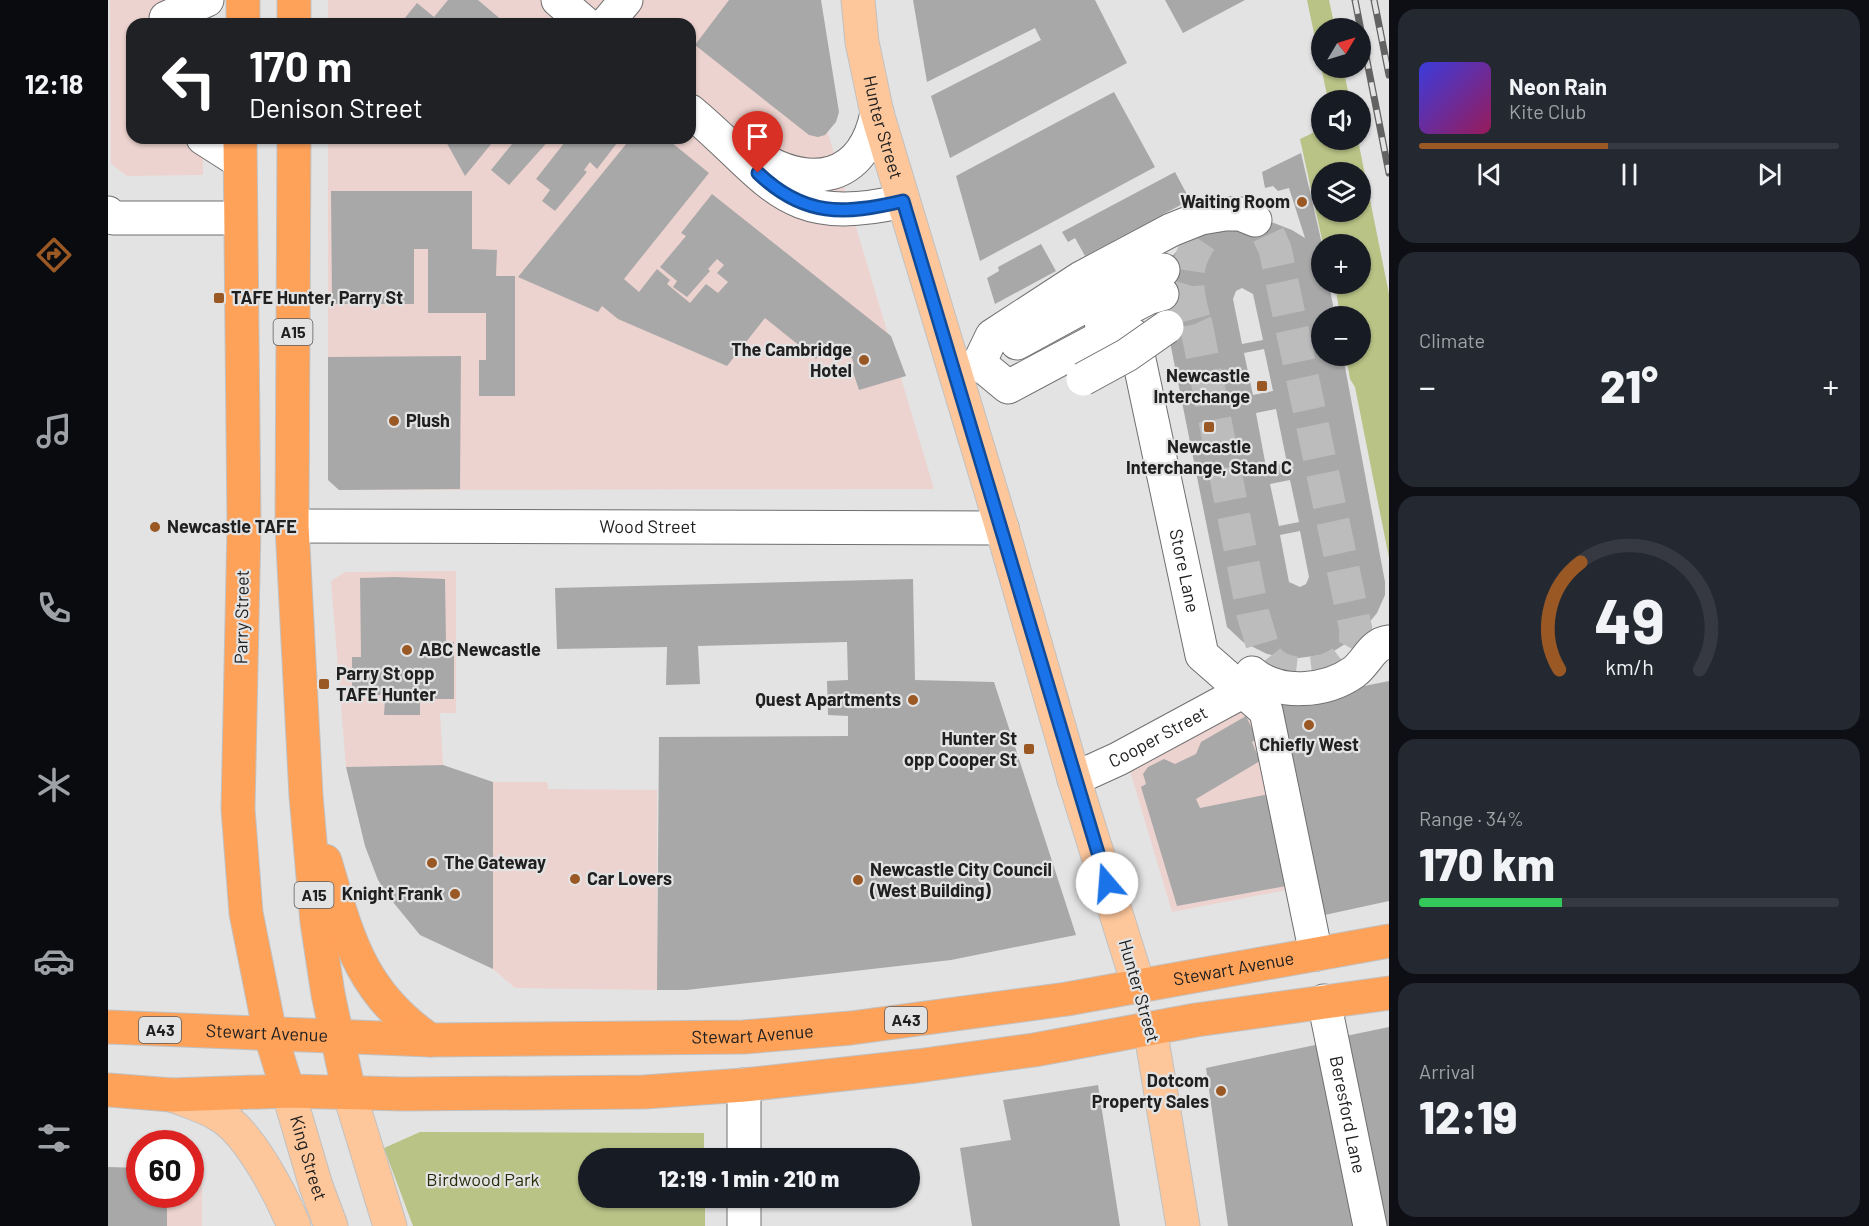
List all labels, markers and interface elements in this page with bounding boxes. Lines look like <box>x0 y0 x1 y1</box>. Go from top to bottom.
north arrow <box>1311 18 1371 78</box>
map controls <box>1311 18 1371 366</box>
text: 170 m <box>249 40 352 90</box>
icon: left <box>150 42 228 120</box>
text: 12:18 <box>25 67 83 99</box>
street label: Hunter Street <box>859 73 908 181</box>
text: Neon Rain <box>1509 73 1607 99</box>
button: sound <box>1311 90 1371 150</box>
text: Denison Street <box>249 91 423 123</box>
text: Kite Club <box>1509 99 1586 123</box>
pin <box>732 111 783 173</box>
icon: arrive <box>741 120 774 153</box>
icon: previous <box>1473 158 1506 191</box>
icon: pause <box>1613 158 1646 191</box>
icon: next <box>1753 158 1786 191</box>
button: layers <box>1311 162 1371 222</box>
place label: Waiting Room <box>1180 190 1290 212</box>
marker: Waiting Room <box>1295 195 1309 209</box>
icon: directions <box>33 234 75 276</box>
button: + <box>1311 234 1371 294</box>
place label: TAFE Hunter, Parry St <box>231 286 403 308</box>
marker: TAFE Hunter, Parry St <box>212 291 226 305</box>
button: − <box>1311 306 1371 366</box>
road number: A15 <box>274 319 312 345</box>
text: Climate <box>1419 328 1485 352</box>
place label: The Cambridge Hotel <box>731 338 852 381</box>
marker: The Cambridge Hotel <box>857 353 871 367</box>
text: 21° <box>1600 358 1658 412</box>
place label: Newcastle Interchange <box>1154 364 1250 407</box>
text: − <box>1419 366 1436 406</box>
text: + <box>1822 366 1839 406</box>
marker: Newcastle Interchange <box>1255 379 1269 393</box>
place label: Plush <box>406 409 450 431</box>
icon: music <box>33 410 75 452</box>
marker: Plush <box>387 414 401 428</box>
marker: Newcastle Interchange, Stand C <box>1202 420 1216 434</box>
place label: Newcastle Interchange, Stand C <box>1126 435 1292 478</box>
place label: Newcastle TAFE <box>167 515 297 537</box>
street label: Wood Street <box>599 515 697 537</box>
marker: Newcastle TAFE <box>148 520 162 534</box>
street label: Store Lane <box>1165 527 1205 614</box>
street label: Parry Street <box>229 570 253 664</box>
text: 49 <box>1594 582 1664 656</box>
icon: phone <box>33 587 75 629</box>
place label: ABC Newcastle <box>419 638 541 660</box>
marker: ABC Newcastle <box>400 643 414 657</box>
text: km/h <box>1605 654 1653 679</box>
place label: Parry St opp TAFE Hunter <box>336 662 436 705</box>
marker: Parry St opp TAFE Hunter <box>317 677 331 691</box>
place label: Quest Apartments <box>755 688 901 710</box>
marker: Quest Apartments <box>906 693 920 707</box>
street label: Cooper Street <box>1105 701 1211 772</box>
marker: Chiefly West <box>1302 718 1316 732</box>
place label: Hunter St opp Cooper St <box>904 727 1017 770</box>
place label: Chiefly West <box>1259 733 1359 755</box>
marker: Hunter St opp Cooper St <box>1022 742 1036 756</box>
icon: climate <box>33 764 75 806</box>
text: Range · 34% <box>1419 806 1524 830</box>
text: 170 km <box>1419 836 1555 890</box>
place label: The Gateway <box>444 851 546 873</box>
position arrow <box>1075 851 1139 915</box>
marker: The Gateway <box>425 856 439 870</box>
place label: Newcastle City Council (West Building) <box>869 858 1052 901</box>
place label: Car Lovers <box>587 867 672 889</box>
marker: Car Lovers <box>568 872 582 886</box>
marker: Newcastle City Council (West Building) <box>851 873 865 887</box>
road number: A15 <box>294 882 334 908</box>
place label: Knight Frank <box>342 882 443 904</box>
marker: Knight Frank <box>448 887 462 901</box>
street label: Hunter Street <box>1115 937 1165 1045</box>
icon: car <box>33 940 75 982</box>
street label: Stewart Avenue <box>1171 946 1296 990</box>
road number: A43 <box>885 1007 927 1033</box>
road number: A43 <box>139 1017 181 1043</box>
street label: Stewart Avenue <box>205 1019 329 1046</box>
street label: Stewart Avenue <box>691 1019 815 1048</box>
street label: Beresford Lane <box>1325 1054 1371 1175</box>
text: Arrival <box>1419 1059 1475 1083</box>
place label: Dotcom Property Sales <box>1092 1069 1209 1112</box>
marker: Dotcom Property Sales <box>1214 1084 1228 1098</box>
text: 12:19 <box>1419 1089 1517 1143</box>
street label: King Street <box>286 1113 332 1203</box>
icon: filters <box>33 1117 75 1159</box>
speed limit sign: 60 <box>126 1130 204 1208</box>
text: 12:19 · 1 min · 210 m <box>659 1165 839 1191</box>
park label: Birdwood Park <box>426 1168 540 1190</box>

